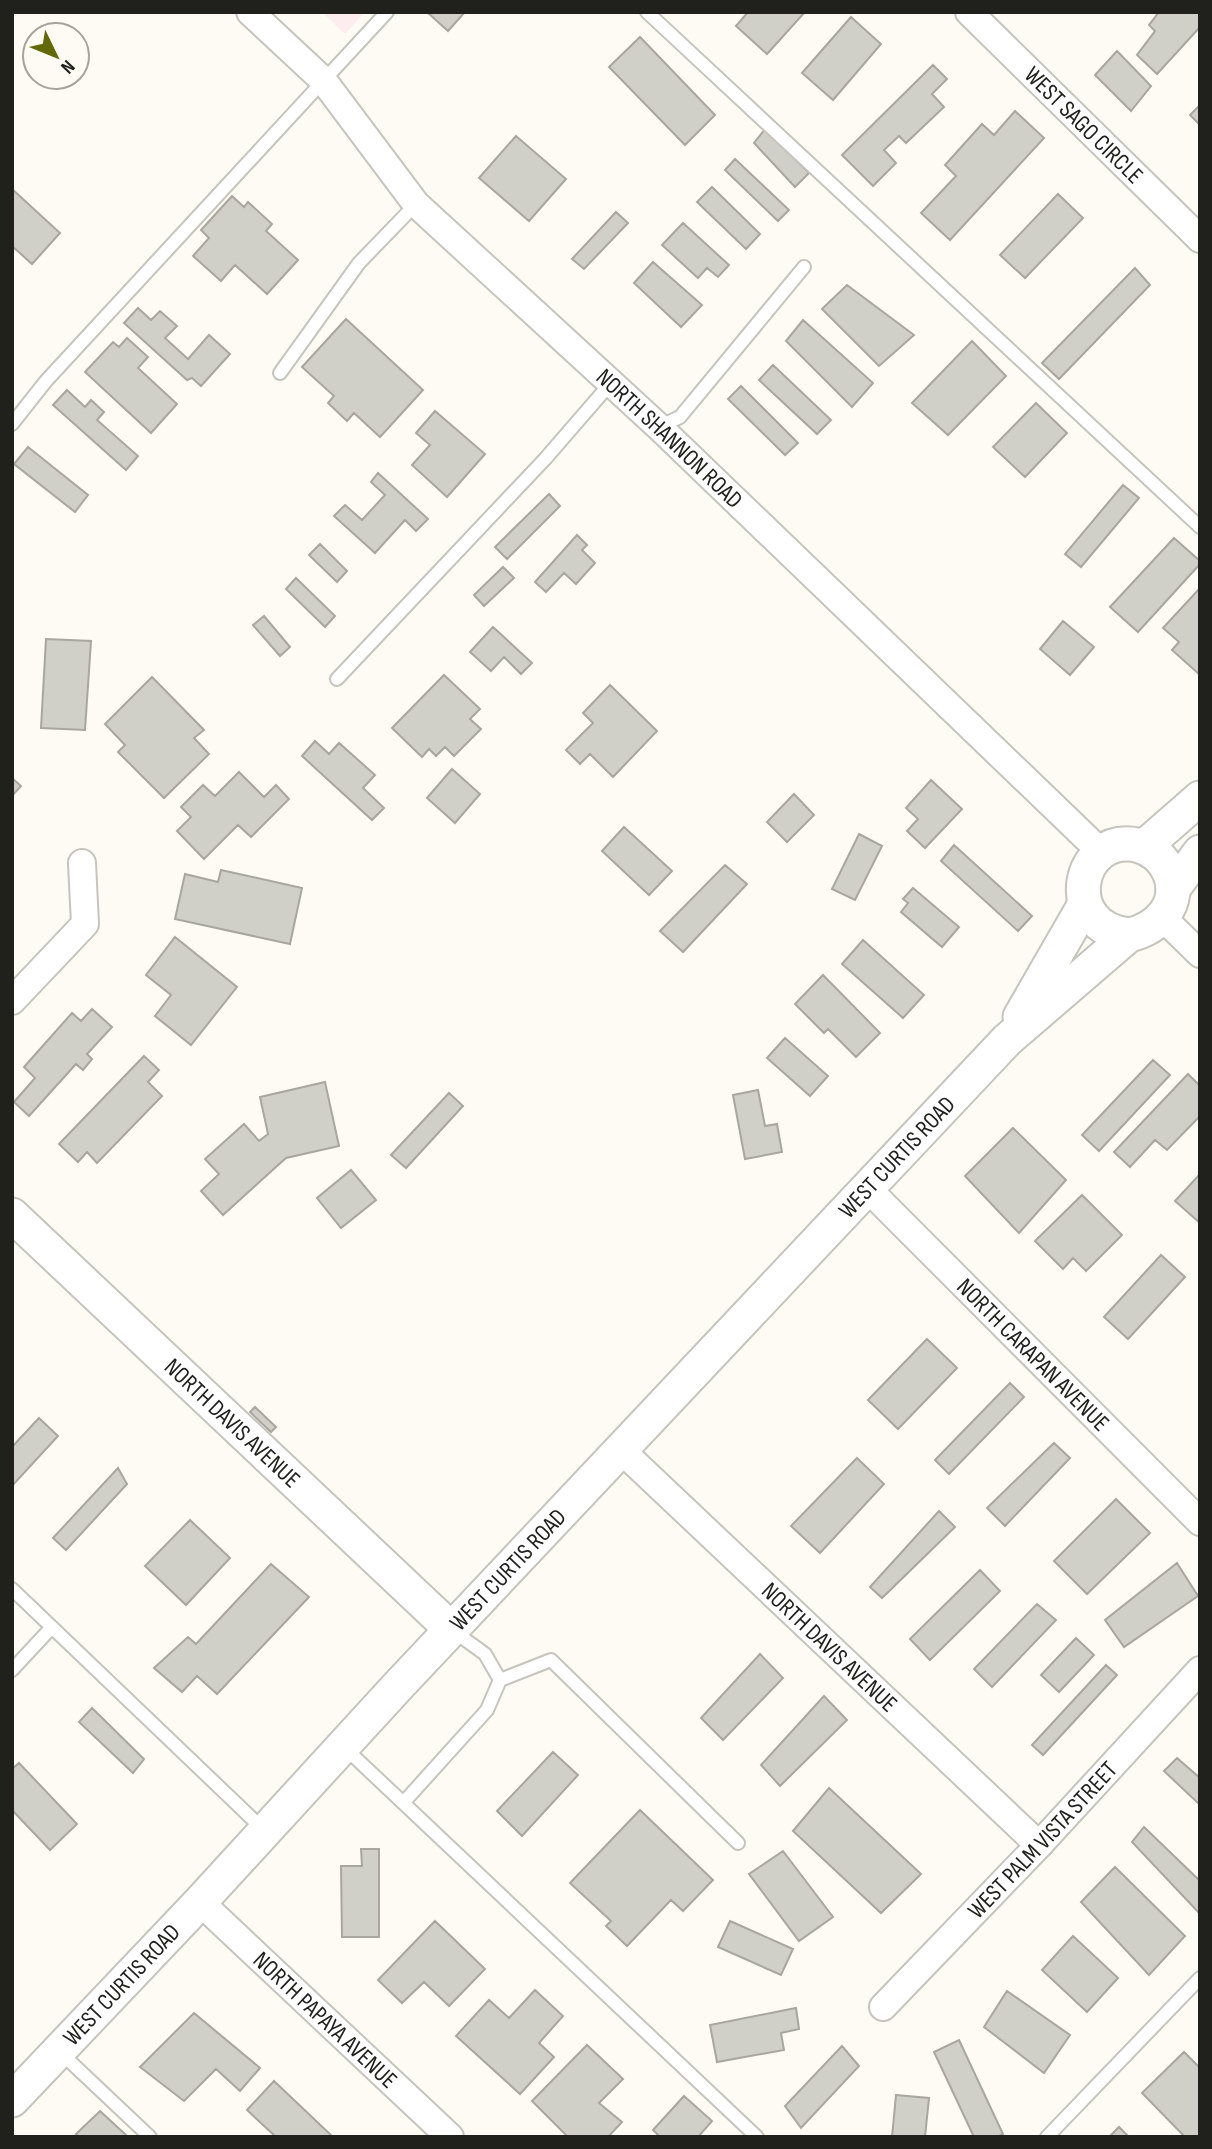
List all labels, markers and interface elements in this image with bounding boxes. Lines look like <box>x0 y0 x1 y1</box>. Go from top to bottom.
north arrow <box>21 21 91 91</box>
text: N <box>55 55 79 78</box>
street label: WEST SAGO CIRCLE <box>1018 60 1149 190</box>
street label: NORTH SHANNON ROAD <box>590 362 749 514</box>
street label: WEST CURTIS ROAD <box>832 1090 961 1224</box>
street label: NORTH CARAPAN AVENUE <box>951 1272 1116 1437</box>
street label: NORTH DAVIS AVENUE <box>159 1352 306 1494</box>
street label: WEST CURTIS ROAD <box>443 1503 572 1637</box>
street label: NORTH DAVIS AVENUE <box>756 1576 903 1718</box>
street label: WEST PALM VISTA STREET <box>962 1755 1123 1925</box>
street label: WEST CURTIS ROAD <box>57 1918 186 2052</box>
street label: NORTH PAPAYA AVENUE <box>247 1945 403 2094</box>

